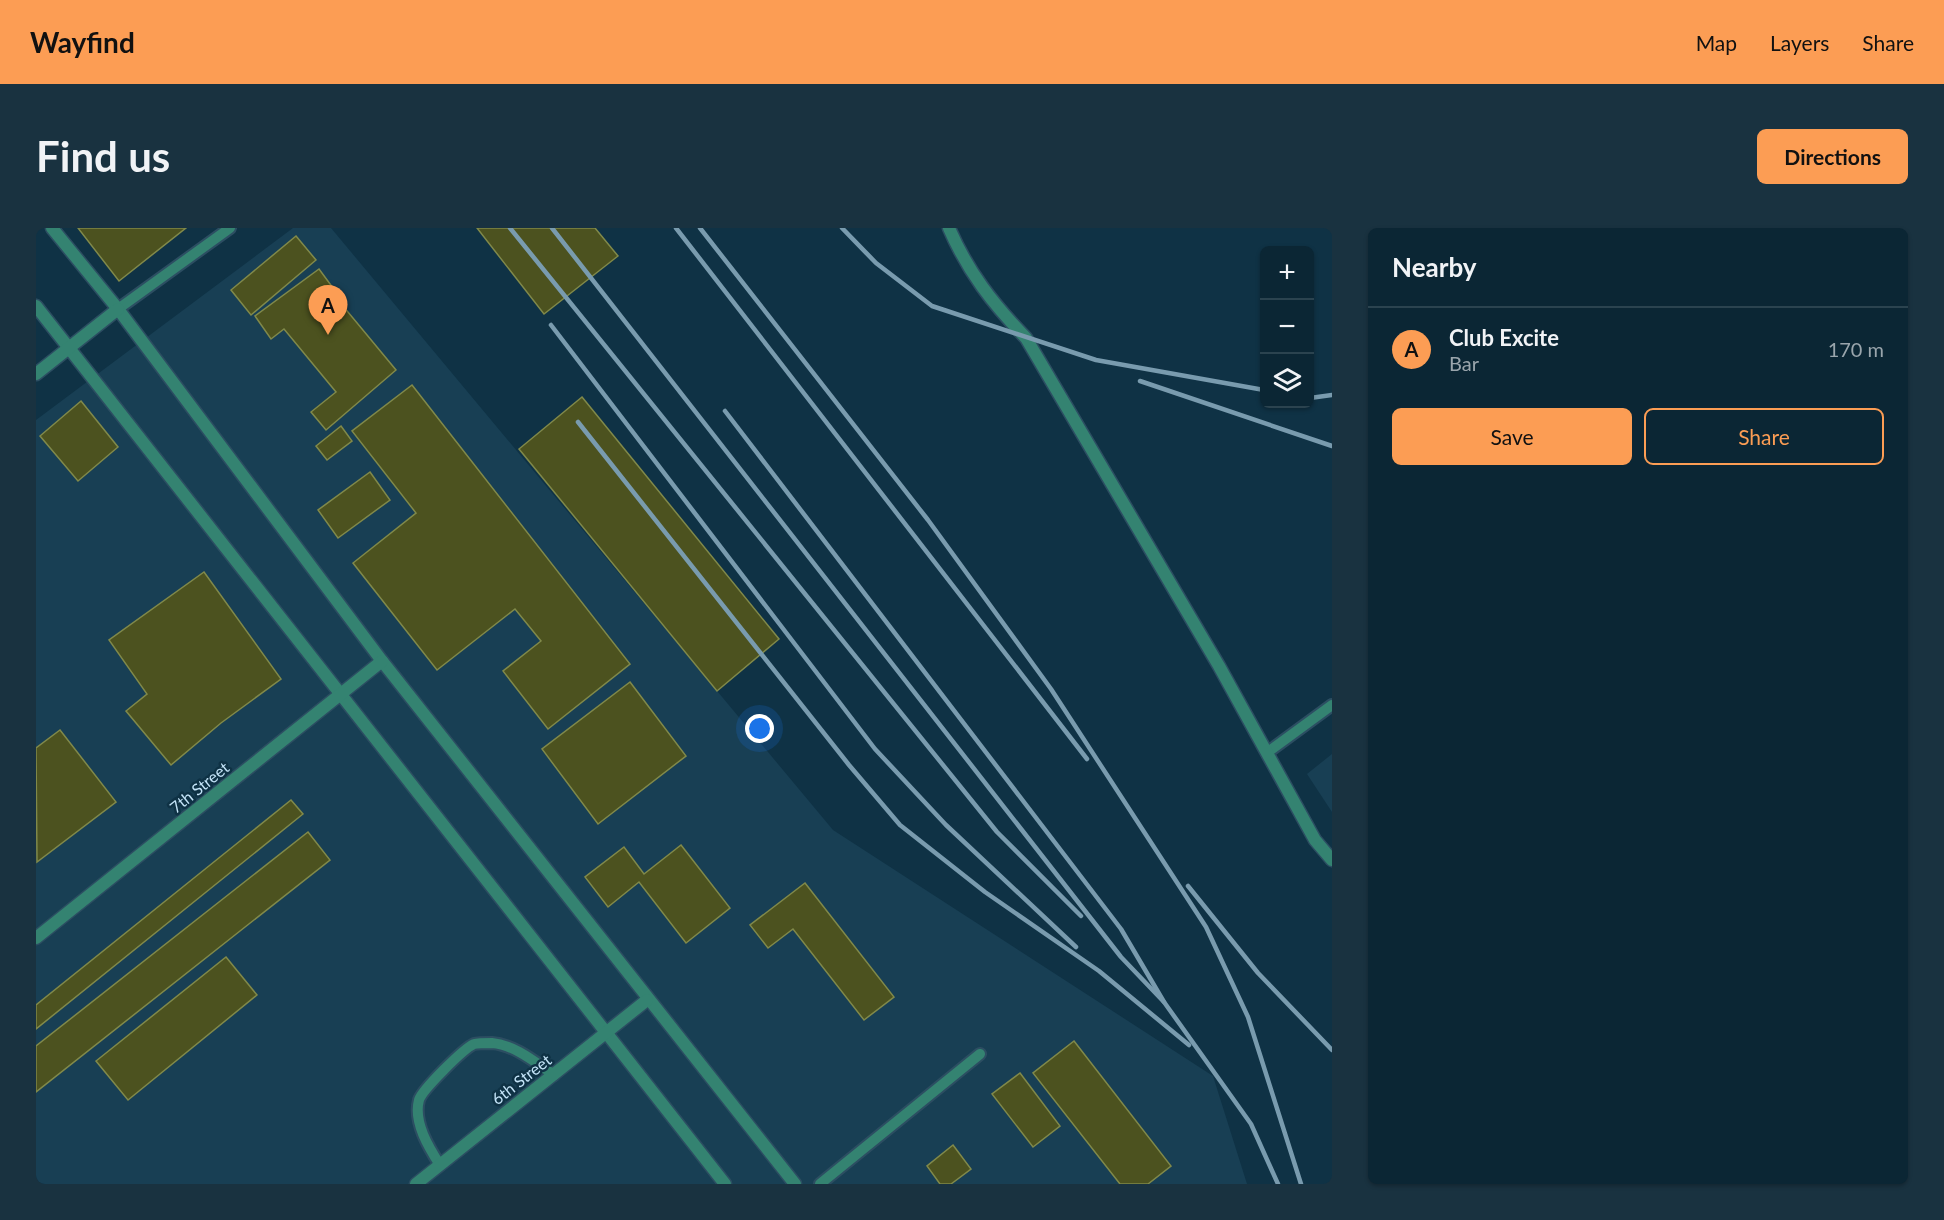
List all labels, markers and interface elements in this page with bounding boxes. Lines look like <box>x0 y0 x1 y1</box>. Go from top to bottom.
text: Wayfind <box>30 25 135 59</box>
text: Map <box>1696 30 1737 55</box>
text: Layers <box>1770 30 1829 55</box>
text: Share <box>1862 30 1914 55</box>
button: Directions <box>1757 129 1908 184</box>
text: Find us <box>36 131 170 181</box>
map controls <box>1260 246 1314 408</box>
button: + <box>1260 246 1314 300</box>
text: Nearby <box>1392 251 1477 283</box>
pin: A <box>308 285 348 335</box>
button: − <box>1260 300 1314 354</box>
text: Club Excite <box>1449 324 1559 351</box>
text: A <box>1405 337 1418 361</box>
text: 170 m <box>1828 337 1884 361</box>
text: Bar <box>1449 351 1479 375</box>
button: layers <box>1260 354 1314 408</box>
button: Save <box>1392 408 1632 465</box>
button: Share <box>1644 408 1884 465</box>
your location <box>745 714 774 743</box>
street label: 7th Street <box>166 757 232 816</box>
street label: 6th Street <box>488 1050 555 1108</box>

